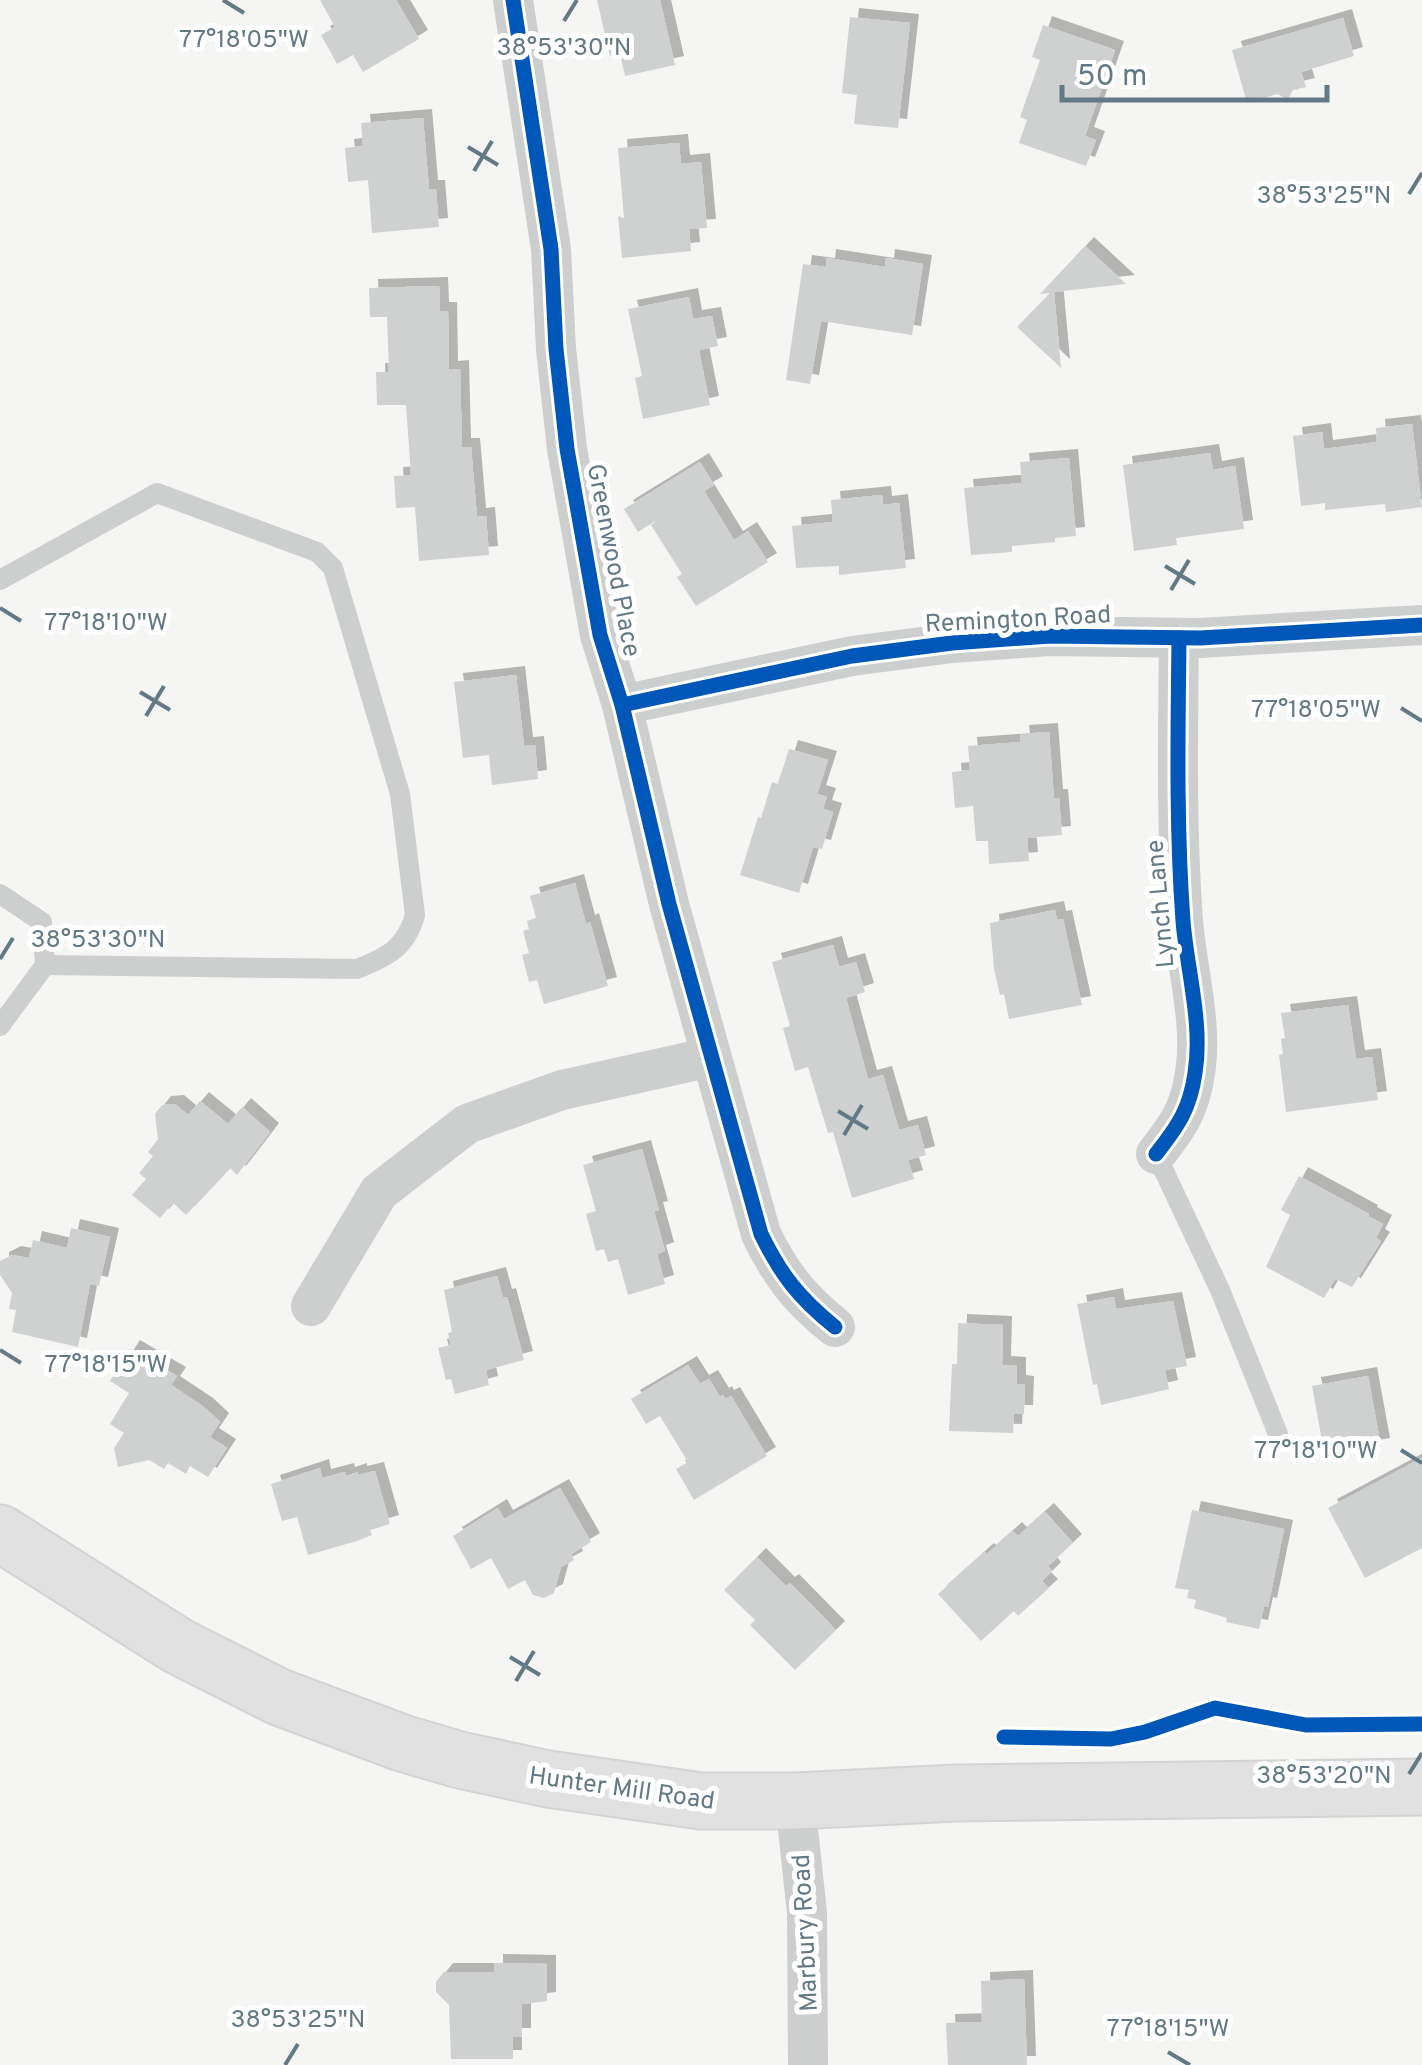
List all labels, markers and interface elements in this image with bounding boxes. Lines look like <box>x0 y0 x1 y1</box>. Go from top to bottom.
text: 77°18'05"W <box>179 25 309 57</box>
text: 38°53'30"N <box>496 33 632 65</box>
scale bar <box>1062 40 1327 102</box>
text: 50 m <box>1077 59 1147 96</box>
text: 38°53'25"N <box>1256 181 1392 213</box>
street label: Greenwood Place <box>578 461 646 660</box>
street label: Remington Road <box>924 600 1112 642</box>
text: 77°18'10"W <box>44 608 168 640</box>
text: 77°18'05"W <box>1251 695 1381 727</box>
street label: Lynch Lane <box>1140 838 1184 969</box>
text: 38°53'30"N <box>30 925 166 957</box>
text: 77°18'15"W <box>44 1350 168 1382</box>
text: 77°18'10"W <box>1254 1436 1378 1468</box>
street label: Hunter Mill Road <box>527 1761 717 1819</box>
text: 38°53'20"N <box>1256 1761 1392 1793</box>
street label: Marbury Road <box>787 1853 827 2012</box>
text: 38°53'25"N <box>230 2005 366 2037</box>
text: 77°18'15"W <box>1106 2014 1230 2046</box>

